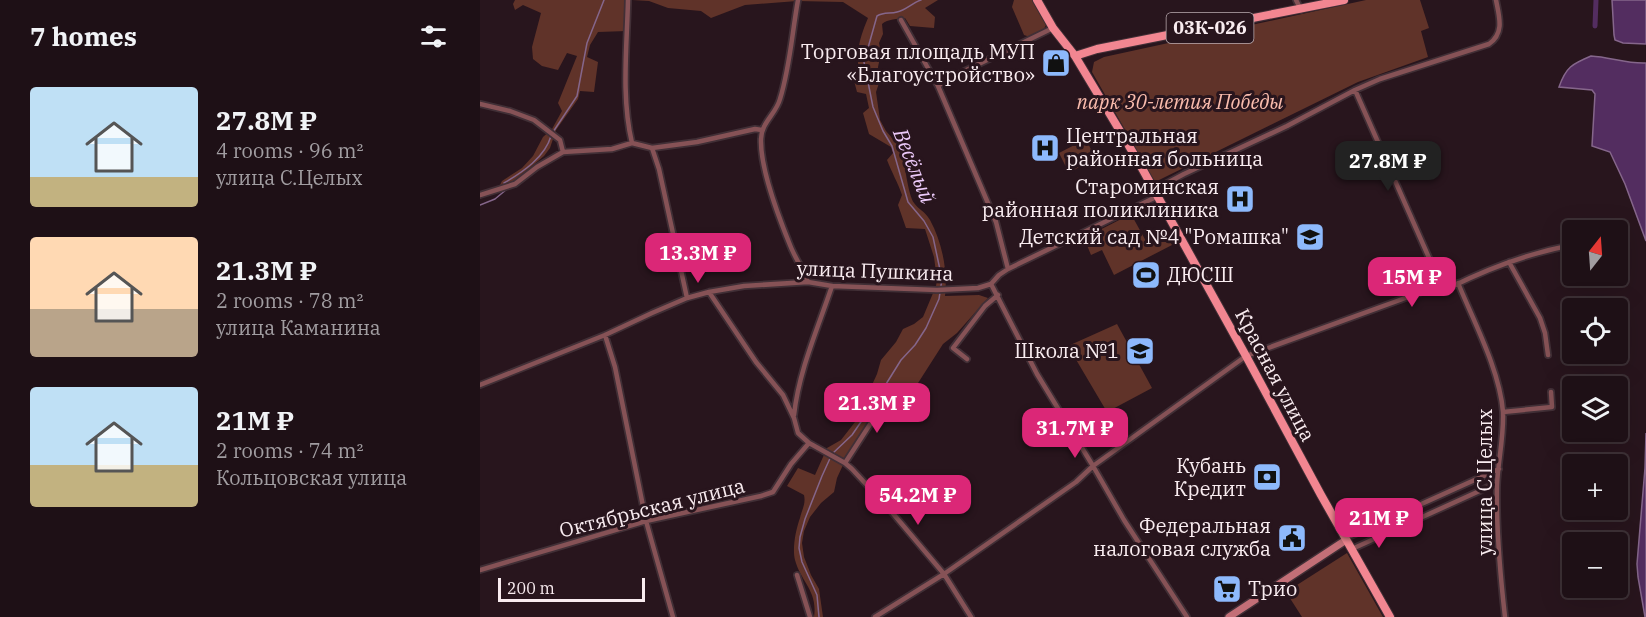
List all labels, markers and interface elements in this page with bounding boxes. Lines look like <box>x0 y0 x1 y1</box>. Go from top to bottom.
road number: 03К-026 <box>1166 13 1254 43</box>
text: 7 homes <box>30 19 137 53</box>
icon: filters <box>417 20 450 53</box>
place label: Торговая площадь МУП «Благоустройство» <box>801 38 1035 88</box>
shop icon: Торговая площадь МУП «Благоустройство» <box>1040 47 1072 79</box>
park label: парк 30-летия Победы <box>1077 88 1283 115</box>
text: 27.8M ₽ <box>216 103 317 137</box>
icon: home <box>78 111 150 183</box>
place label: Центральная районная больница <box>1066 122 1263 172</box>
water label: Весёлый <box>887 123 943 207</box>
hospital icon: Центральная районная больница <box>1029 132 1061 164</box>
text: 4 rooms · 96 m² <box>216 137 363 164</box>
pin: 27.8M ₽ <box>1333 141 1443 192</box>
text: 27.8M ₽ <box>1349 147 1427 174</box>
text: улица С.Целых <box>216 164 363 191</box>
place label: Староминская районная поликлиника <box>982 173 1219 223</box>
hospital icon: Староминская районная поликлиника <box>1224 183 1256 215</box>
north arrow <box>1562 220 1628 286</box>
map controls <box>1562 220 1628 598</box>
school or university icon: Детский сад №4 "Ромашка" <box>1294 221 1326 253</box>
place label: Детский сад №4 "Ромашка" <box>1019 223 1289 250</box>
pin: 13.3M ₽ <box>643 233 753 284</box>
text: 13.3M ₽ <box>659 239 737 266</box>
text: 21.3M ₽ <box>216 253 317 287</box>
street label: улица Пушкина <box>796 254 954 287</box>
pin: 15M ₽ <box>1370 257 1454 308</box>
sports icon: ДЮСШ <box>1130 259 1162 291</box>
icon: home <box>78 261 150 333</box>
place label: ДЮСШ <box>1167 261 1234 288</box>
text: 15M ₽ <box>1382 263 1442 290</box>
text: 2 rooms · 78 m² <box>216 287 363 314</box>
button: locate <box>1562 298 1628 364</box>
street label: Красная улица <box>1229 304 1322 446</box>
text: улица Каманина <box>216 314 381 341</box>
school or university icon: Школа №1 <box>1124 335 1156 367</box>
place label: Школа №1 <box>1014 337 1119 364</box>
button: layers <box>1562 376 1628 442</box>
pin: 21.3M ₽ <box>822 383 932 434</box>
text: 21.3M ₽ <box>838 389 916 416</box>
text: 21M ₽ <box>216 403 294 437</box>
pin: 31.7M ₽ <box>1020 408 1130 459</box>
street label: улица С.Целых <box>1471 409 1498 555</box>
icon: home <box>78 411 150 483</box>
text: 31.7M ₽ <box>1036 414 1114 441</box>
text: 2 rooms · 74 m² <box>216 437 363 464</box>
place label: Кубань Кредит <box>1174 452 1246 502</box>
button: + <box>1562 454 1628 520</box>
bank icon: Кубань Кредит <box>1251 461 1283 493</box>
text: Кольцовская улица <box>216 464 407 491</box>
street label: Октябрьская улица <box>556 471 748 544</box>
pin: 54.2M ₽ <box>863 475 973 526</box>
text: 54.2M ₽ <box>879 481 957 508</box>
pin: 21M ₽ <box>1337 498 1421 549</box>
text: 21M ₽ <box>1349 504 1409 531</box>
place label: Федеральная налоговая служба <box>1093 512 1271 562</box>
public building icon: Федеральная налоговая служба <box>1276 522 1308 554</box>
button: − <box>1562 532 1628 598</box>
supermarket icon: Трио <box>1211 573 1243 605</box>
scale bar <box>498 575 645 602</box>
place label: Трио <box>1248 575 1297 602</box>
text: 200 m <box>507 578 555 598</box>

